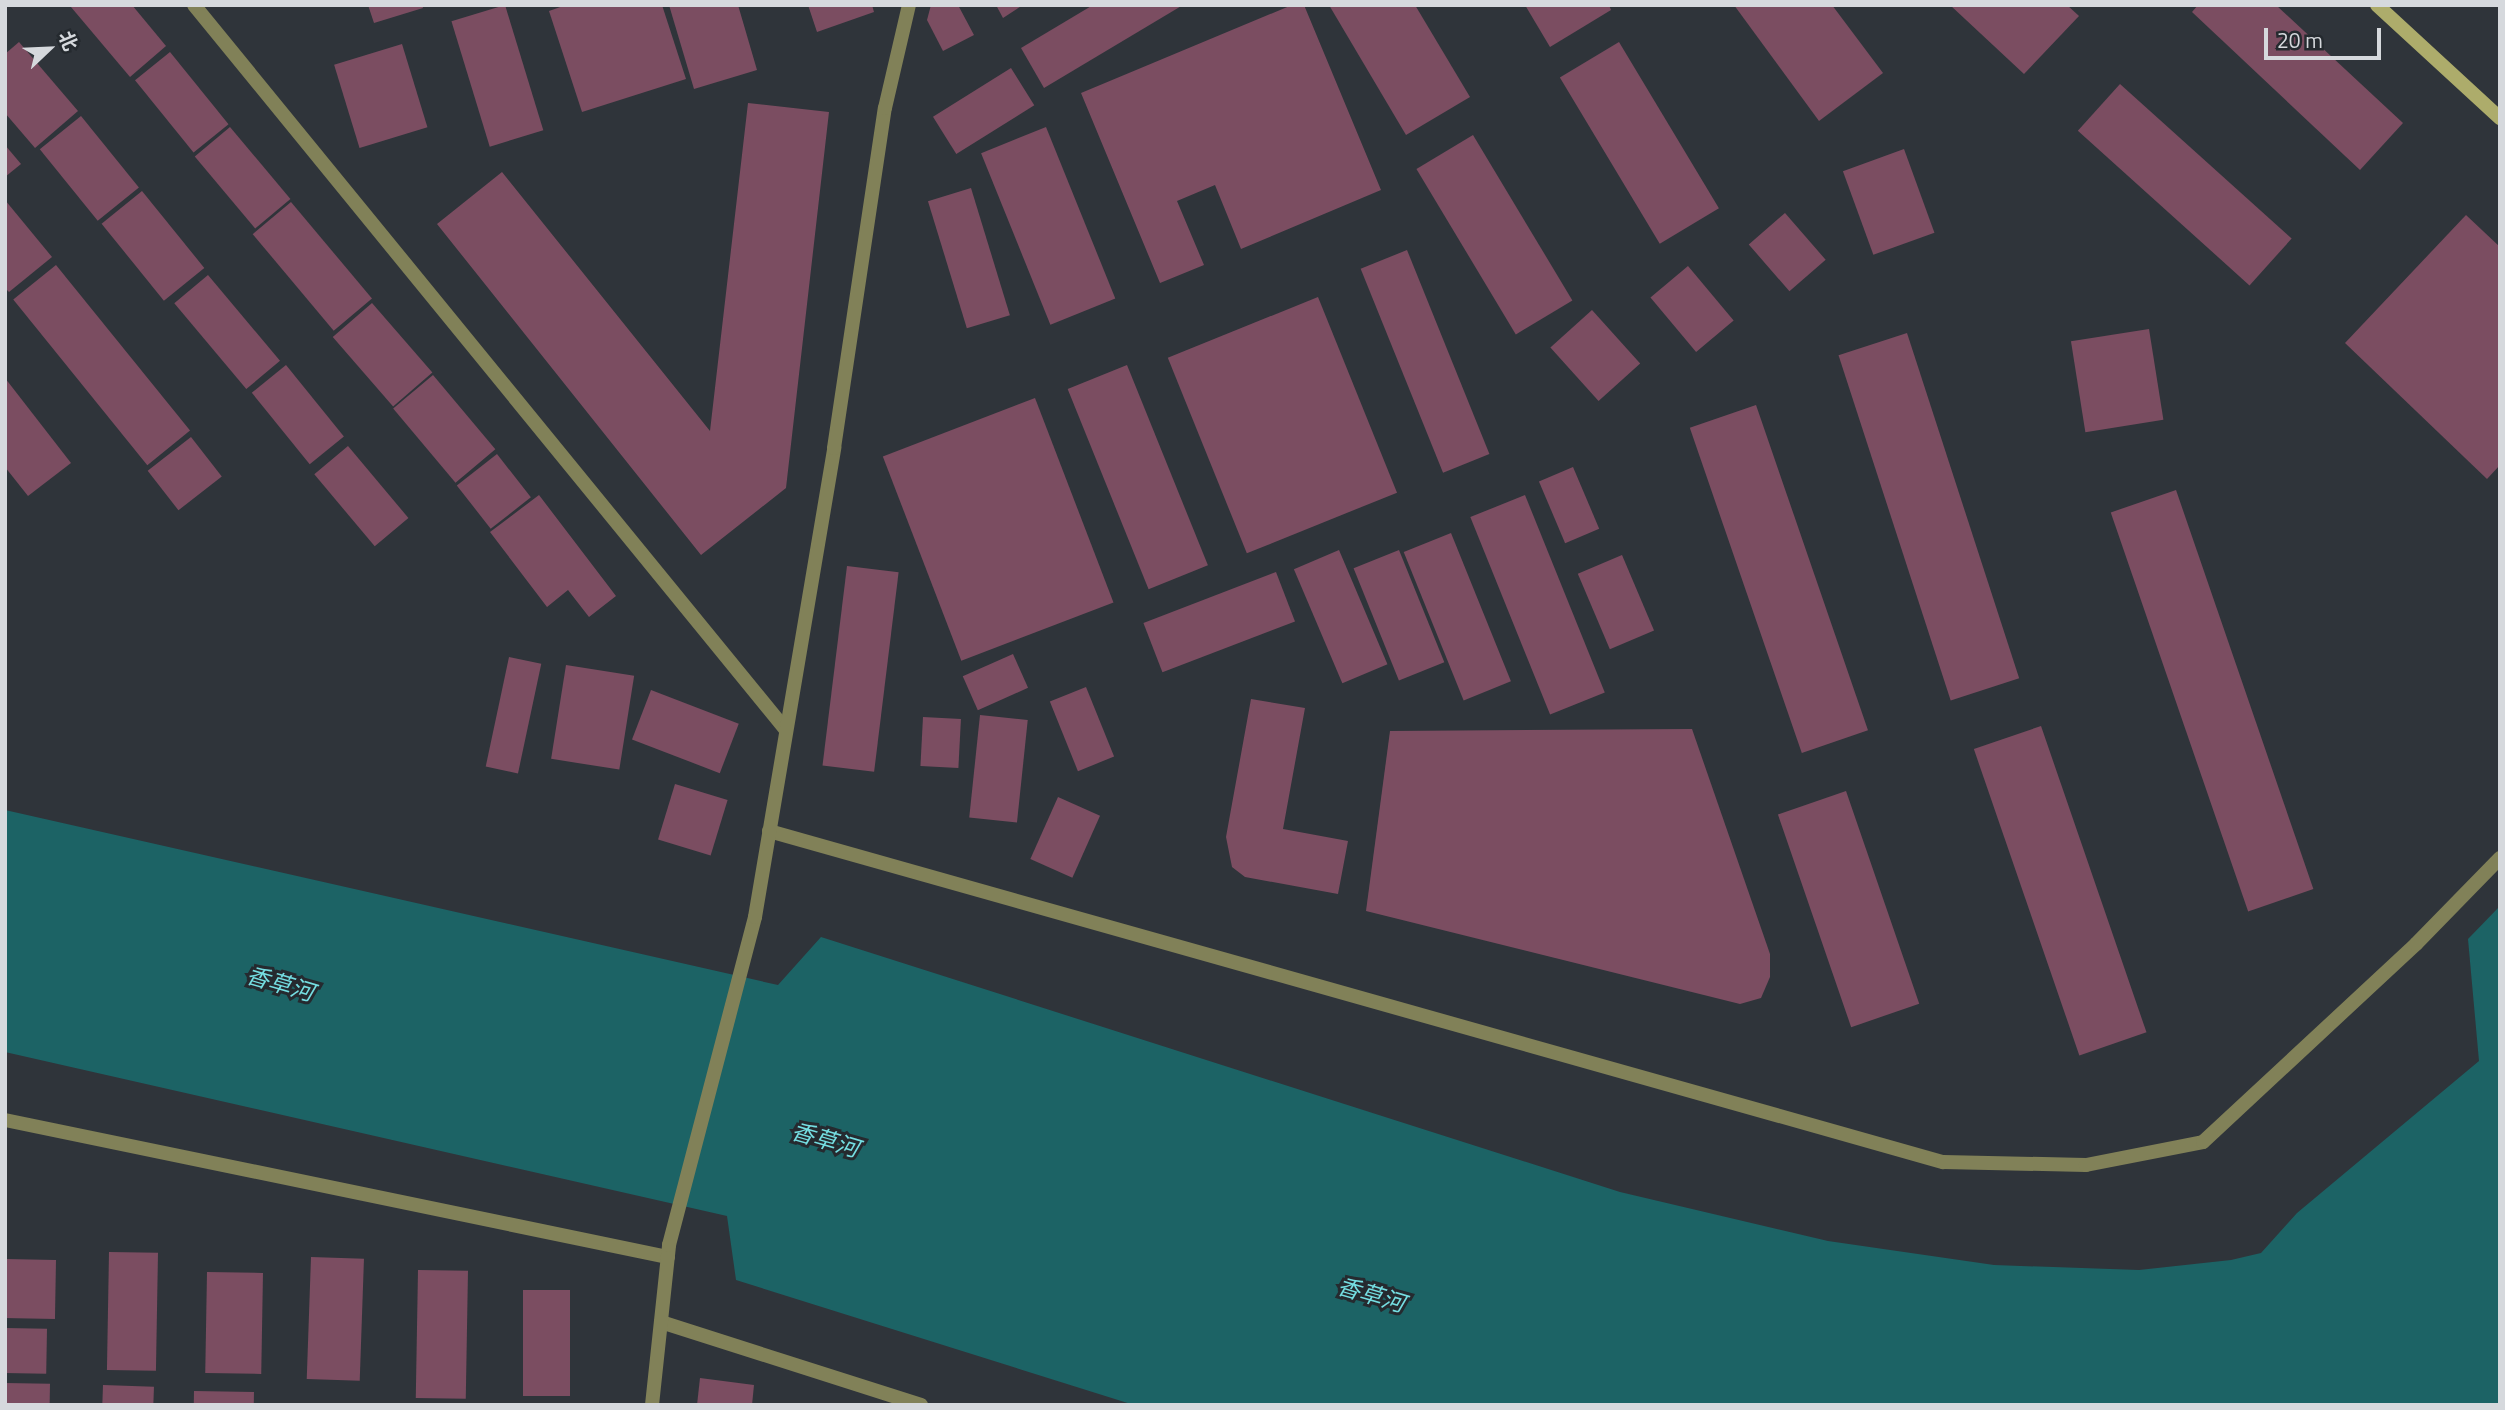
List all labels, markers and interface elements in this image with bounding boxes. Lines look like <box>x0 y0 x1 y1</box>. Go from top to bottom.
north arrow <box>14 14 84 84</box>
scale bar <box>2267 14 2384 58</box>
text: 20 m <box>2277 24 2323 56</box>
text: 北 <box>52 26 86 55</box>
water label: 香草河 <box>243 961 317 1007</box>
water label: 香草河 <box>788 1117 862 1163</box>
water label: 香草河 <box>1334 1272 1408 1318</box>

